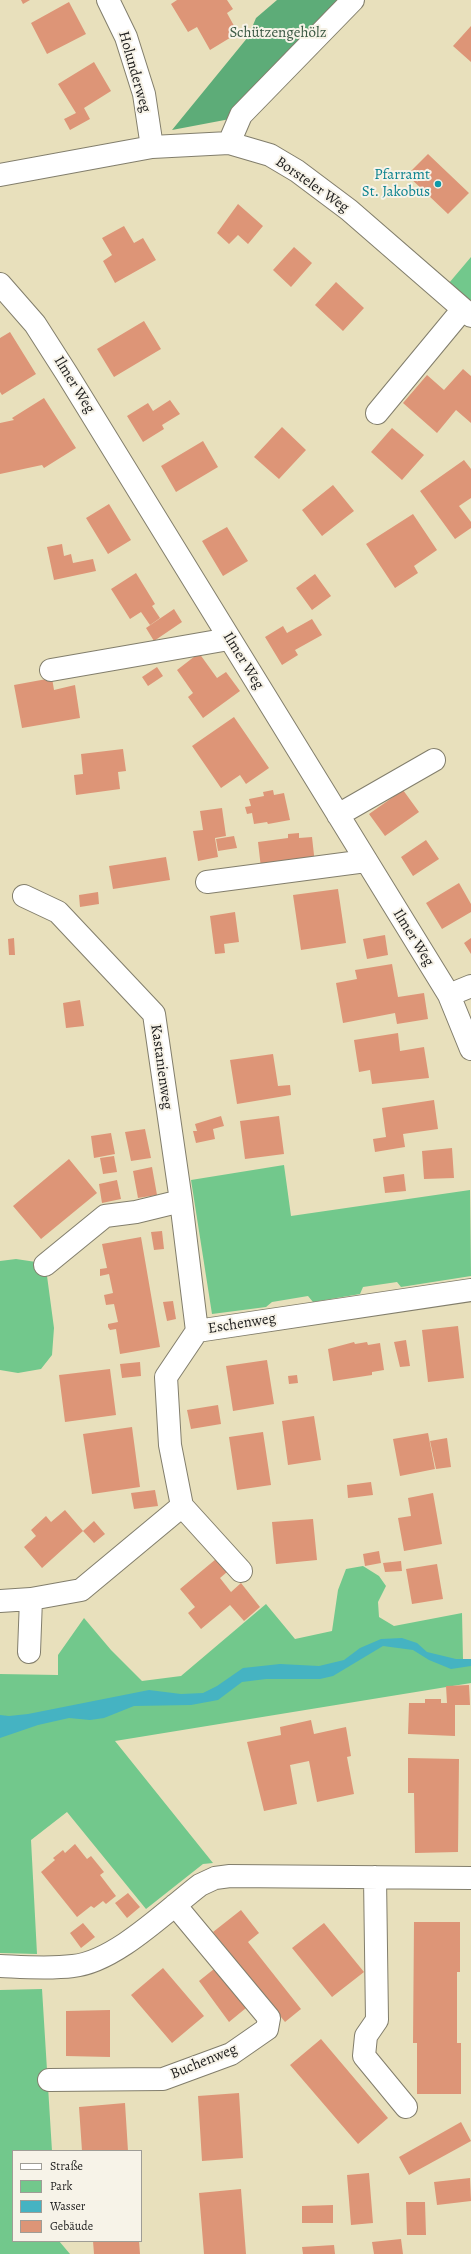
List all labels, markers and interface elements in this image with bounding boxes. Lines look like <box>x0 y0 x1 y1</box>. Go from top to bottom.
park label: Schützengehölz <box>229 24 327 42</box>
street label: Holunderweg <box>114 29 154 115</box>
street label: Borsteler Weg <box>272 153 352 217</box>
place label: Pfarramt St. Jakobus <box>362 166 430 201</box>
marker: Pfarramt St. Jakobus <box>433 179 443 189</box>
street label: Ilmer Weg <box>49 353 99 417</box>
street label: Ilmer Weg <box>218 629 268 693</box>
street label: Ilmer Weg <box>388 906 438 970</box>
street label: Kastanienweg <box>146 1023 176 1111</box>
street label: Eschenweg <box>207 1310 277 1338</box>
street label: Buchenweg <box>168 2040 240 2084</box>
legend <box>12 2150 142 2242</box>
text: Straße <box>50 2158 83 2174</box>
text: Park <box>50 2178 73 2194</box>
text: Wasser <box>50 2198 85 2214</box>
text: Gebäude <box>50 2218 93 2234</box>

